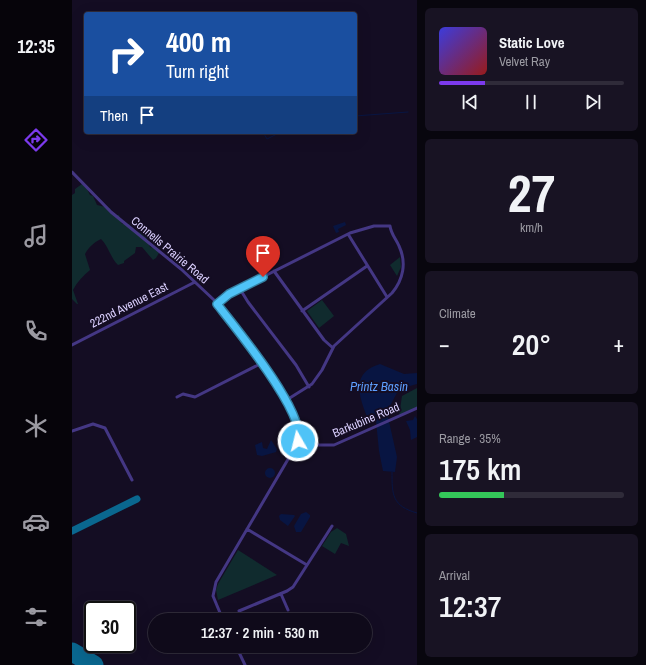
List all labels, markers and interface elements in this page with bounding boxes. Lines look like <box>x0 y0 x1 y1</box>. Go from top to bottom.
text: 400 m <box>166 23 231 61</box>
icon: right <box>100 28 152 80</box>
text: Static Love <box>499 32 565 53</box>
text: 12:35 <box>17 34 55 59</box>
text: Velvet Ray <box>499 53 550 70</box>
text: Turn right <box>166 59 229 84</box>
icon: previous <box>459 91 481 113</box>
icon: pause <box>520 91 542 113</box>
icon: next <box>582 91 604 113</box>
icon: arrive <box>136 104 158 126</box>
text: Then <box>100 105 128 126</box>
icon: directions <box>22 126 50 154</box>
text: 27 <box>508 158 555 228</box>
street label: Connells Prairie Road <box>128 213 212 287</box>
text: km/h <box>520 219 543 236</box>
icon: music <box>22 222 50 250</box>
pin <box>246 236 280 277</box>
icon: arrive <box>252 242 274 264</box>
street label: 222nd Avenue East <box>87 278 171 331</box>
text: Climate <box>439 305 476 322</box>
icon: phone <box>22 317 50 345</box>
text: 20° <box>512 324 551 364</box>
text: − <box>439 329 450 359</box>
text: + <box>613 329 624 359</box>
water label: Printz Basin <box>350 378 408 395</box>
street label: Barkubine Road <box>330 399 402 441</box>
icon: climate <box>22 412 50 440</box>
position arrow <box>277 420 319 462</box>
text: Range · 35% <box>439 430 501 447</box>
text: 175 km <box>439 449 521 489</box>
icon: car <box>22 508 50 536</box>
text: Arrival <box>439 567 470 584</box>
text: 12:37 <box>439 586 501 626</box>
speed limit sign: 30 <box>84 601 136 653</box>
icon: filters <box>22 603 50 631</box>
text: 12:37 · 2 min · 530 m <box>201 622 319 643</box>

